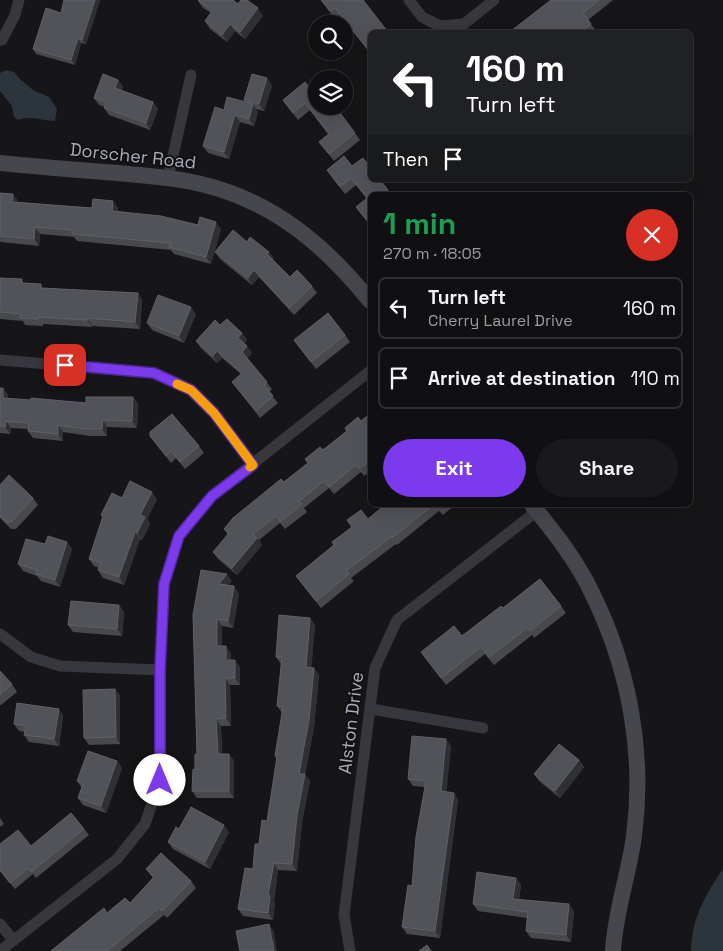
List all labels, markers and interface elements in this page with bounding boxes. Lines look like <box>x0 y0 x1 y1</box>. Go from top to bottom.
map controls <box>308 15 353 115</box>
button: search <box>308 15 353 60</box>
text: 160 m <box>466 47 565 91</box>
icon: left <box>383 50 448 115</box>
button: layers <box>308 70 353 115</box>
text: Turn left <box>466 90 556 118</box>
street label: Dorscher Road <box>69 137 198 174</box>
icon: arrive <box>439 145 467 173</box>
text: Then <box>383 147 429 172</box>
text: 1 min <box>383 204 456 243</box>
button: close <box>626 209 678 261</box>
text: 270 m · 18:05 <box>383 243 481 264</box>
text: Turn left <box>428 285 506 310</box>
icon: left <box>385 294 413 322</box>
text: 160 m <box>623 296 676 321</box>
text: Cherry Laurel Drive <box>428 310 573 331</box>
pin <box>44 344 86 386</box>
icon: arrive <box>51 351 79 379</box>
icon: arrive <box>385 364 413 392</box>
text: Arrive at destination <box>428 366 616 391</box>
text: 110 m <box>631 366 680 391</box>
button: Exit <box>383 439 526 497</box>
button: Share <box>536 439 678 497</box>
street label: Alston Drive <box>333 670 368 775</box>
position arrow <box>133 753 185 805</box>

